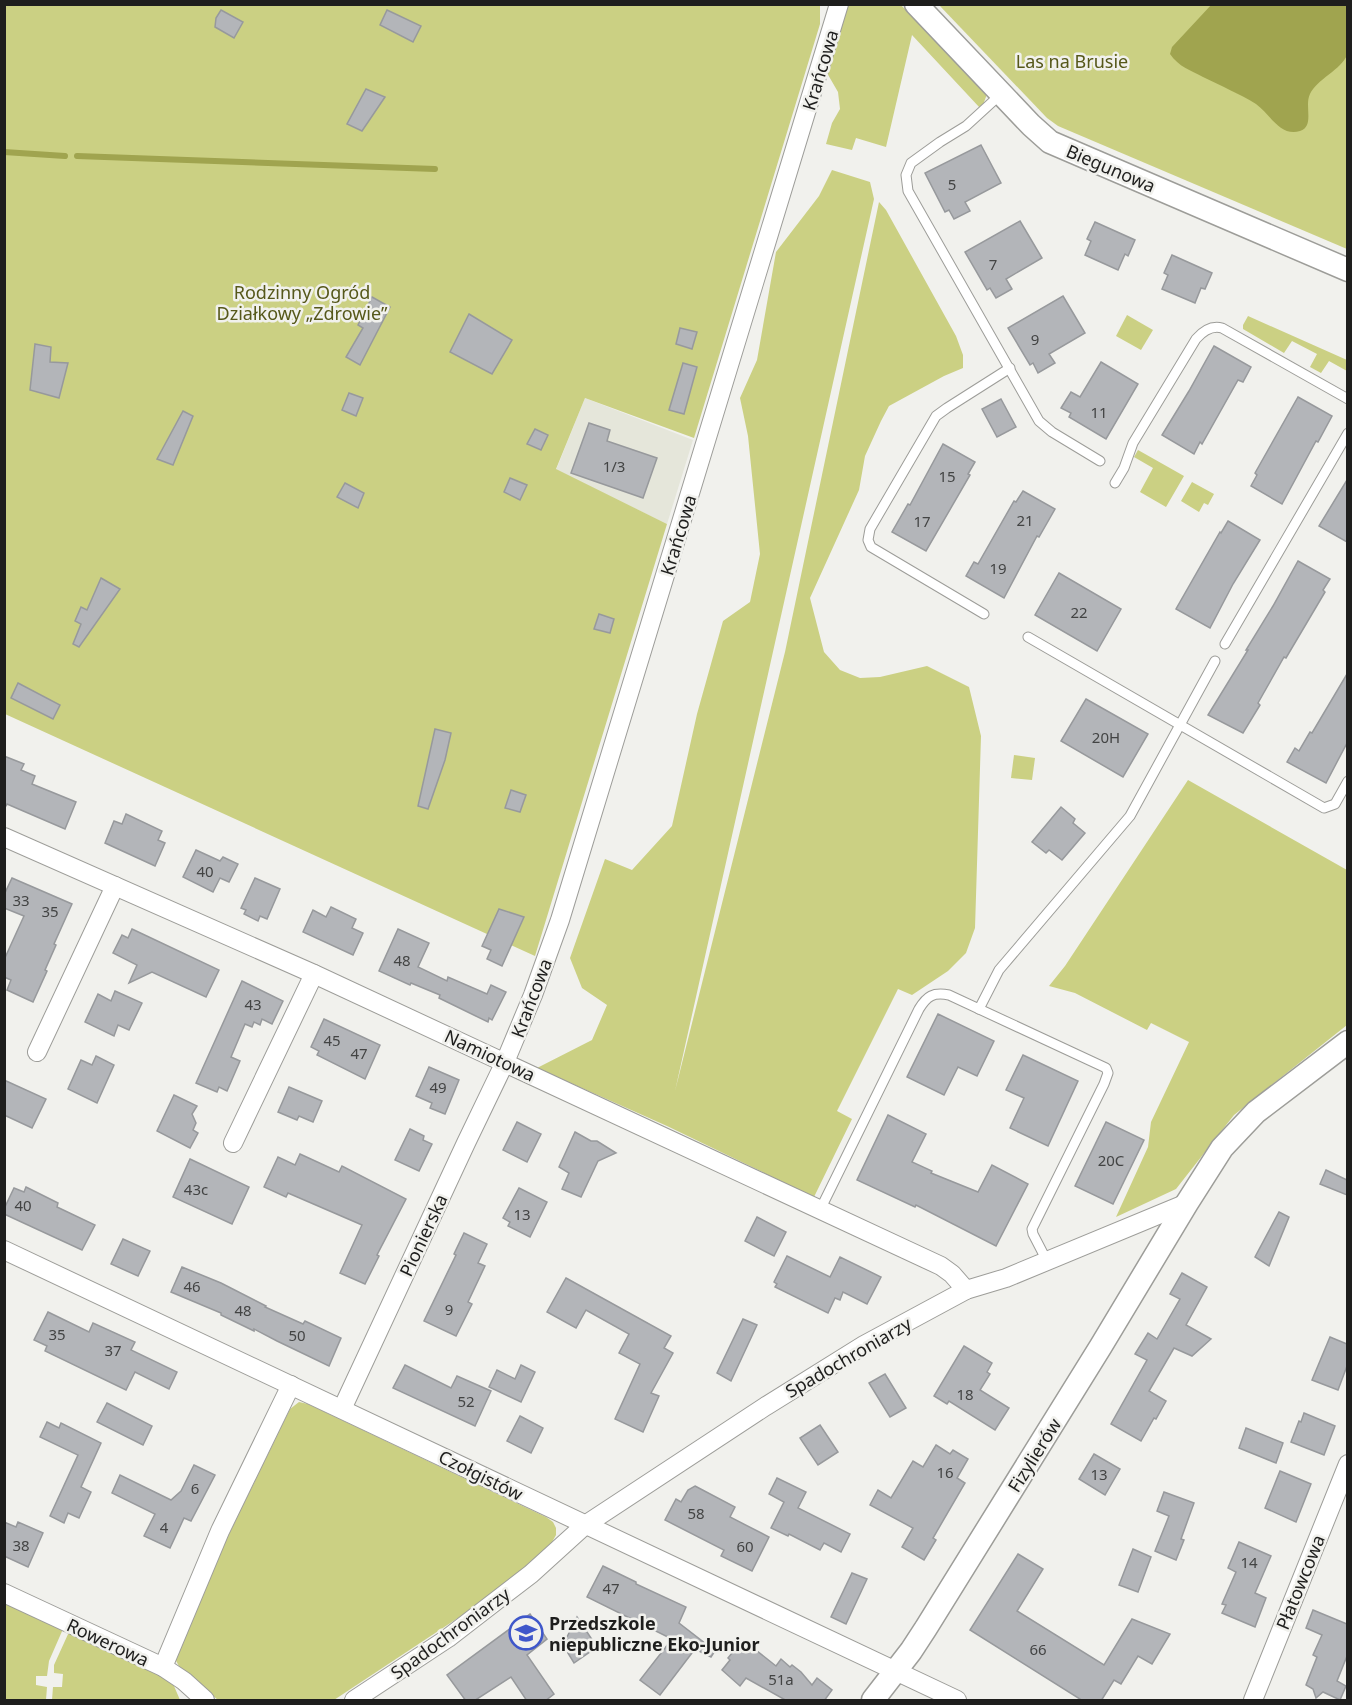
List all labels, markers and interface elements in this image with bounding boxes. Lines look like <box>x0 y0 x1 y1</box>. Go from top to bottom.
street label: Krańcowa <box>796 27 844 113</box>
park label: Las na Brusie <box>1016 49 1128 73</box>
street label: Biegunowa <box>1063 138 1159 198</box>
house number: 5 <box>948 174 956 194</box>
house number: 7 <box>989 254 997 274</box>
park label: Rodzinny Ogród Działkowy „Zdrowie” <box>217 280 388 325</box>
house number: 9 <box>1031 329 1039 349</box>
house number: 11 <box>1090 402 1108 422</box>
house number: 1/3 <box>603 456 625 476</box>
house number: 15 <box>938 466 956 486</box>
street label: Krańcowa <box>654 492 702 578</box>
house number: 21 <box>1016 510 1034 530</box>
house number: 17 <box>913 511 931 531</box>
house number: 19 <box>989 558 1007 578</box>
house number: 22 <box>1070 602 1088 622</box>
house number: 20H <box>1092 727 1120 747</box>
house number: 40 <box>196 861 214 881</box>
house number: 33 <box>12 890 30 910</box>
house number: 35 <box>41 901 59 921</box>
house number: 48 <box>393 950 411 970</box>
street label: Krańcowa <box>505 955 557 1041</box>
house number: 43 <box>244 994 262 1014</box>
street label: Namiotowa <box>441 1024 539 1086</box>
house number: 45 <box>323 1030 341 1050</box>
house number: 47 <box>350 1043 368 1063</box>
house number: 49 <box>429 1077 447 1097</box>
house number: 20C <box>1098 1150 1125 1170</box>
house number: 43c <box>184 1179 208 1199</box>
street label: Pionierska <box>394 1190 452 1280</box>
house number: 40 <box>14 1195 32 1215</box>
house number: 13 <box>513 1204 531 1224</box>
house number: 46 <box>183 1276 201 1296</box>
house number: 9 <box>445 1299 453 1319</box>
house number: 48 <box>234 1300 252 1320</box>
street label: Spadochroniarzy <box>781 1311 916 1403</box>
house number: 35 <box>48 1324 66 1344</box>
house number: 50 <box>288 1325 306 1345</box>
house number: 37 <box>104 1340 122 1360</box>
house number: 18 <box>956 1384 974 1404</box>
house number: 52 <box>457 1391 475 1411</box>
street label: Fizylierów <box>1002 1414 1066 1496</box>
street label: Czołgistów <box>435 1444 527 1506</box>
house number: 16 <box>936 1462 954 1482</box>
house number: 13 <box>1090 1464 1108 1484</box>
house number: 6 <box>191 1478 199 1498</box>
house number: 58 <box>687 1503 705 1523</box>
house number: 4 <box>160 1517 169 1537</box>
street label: Płatowcowa <box>1270 1531 1330 1633</box>
house number: 38 <box>12 1535 30 1555</box>
house number: 60 <box>736 1536 754 1556</box>
house number: 14 <box>1240 1552 1258 1572</box>
house number: 47 <box>602 1578 620 1598</box>
street label: Spadochroniarzy <box>386 1581 515 1684</box>
place label: Przedszkole niepubliczne Eko-Junior <box>549 1611 760 1656</box>
street label: Rowerowa <box>63 1613 153 1671</box>
school or university icon: Przedszkole niepubliczne Eko-Junior <box>508 1615 544 1651</box>
house number: 66 <box>1029 1639 1047 1659</box>
house number: 51a <box>768 1669 794 1689</box>

